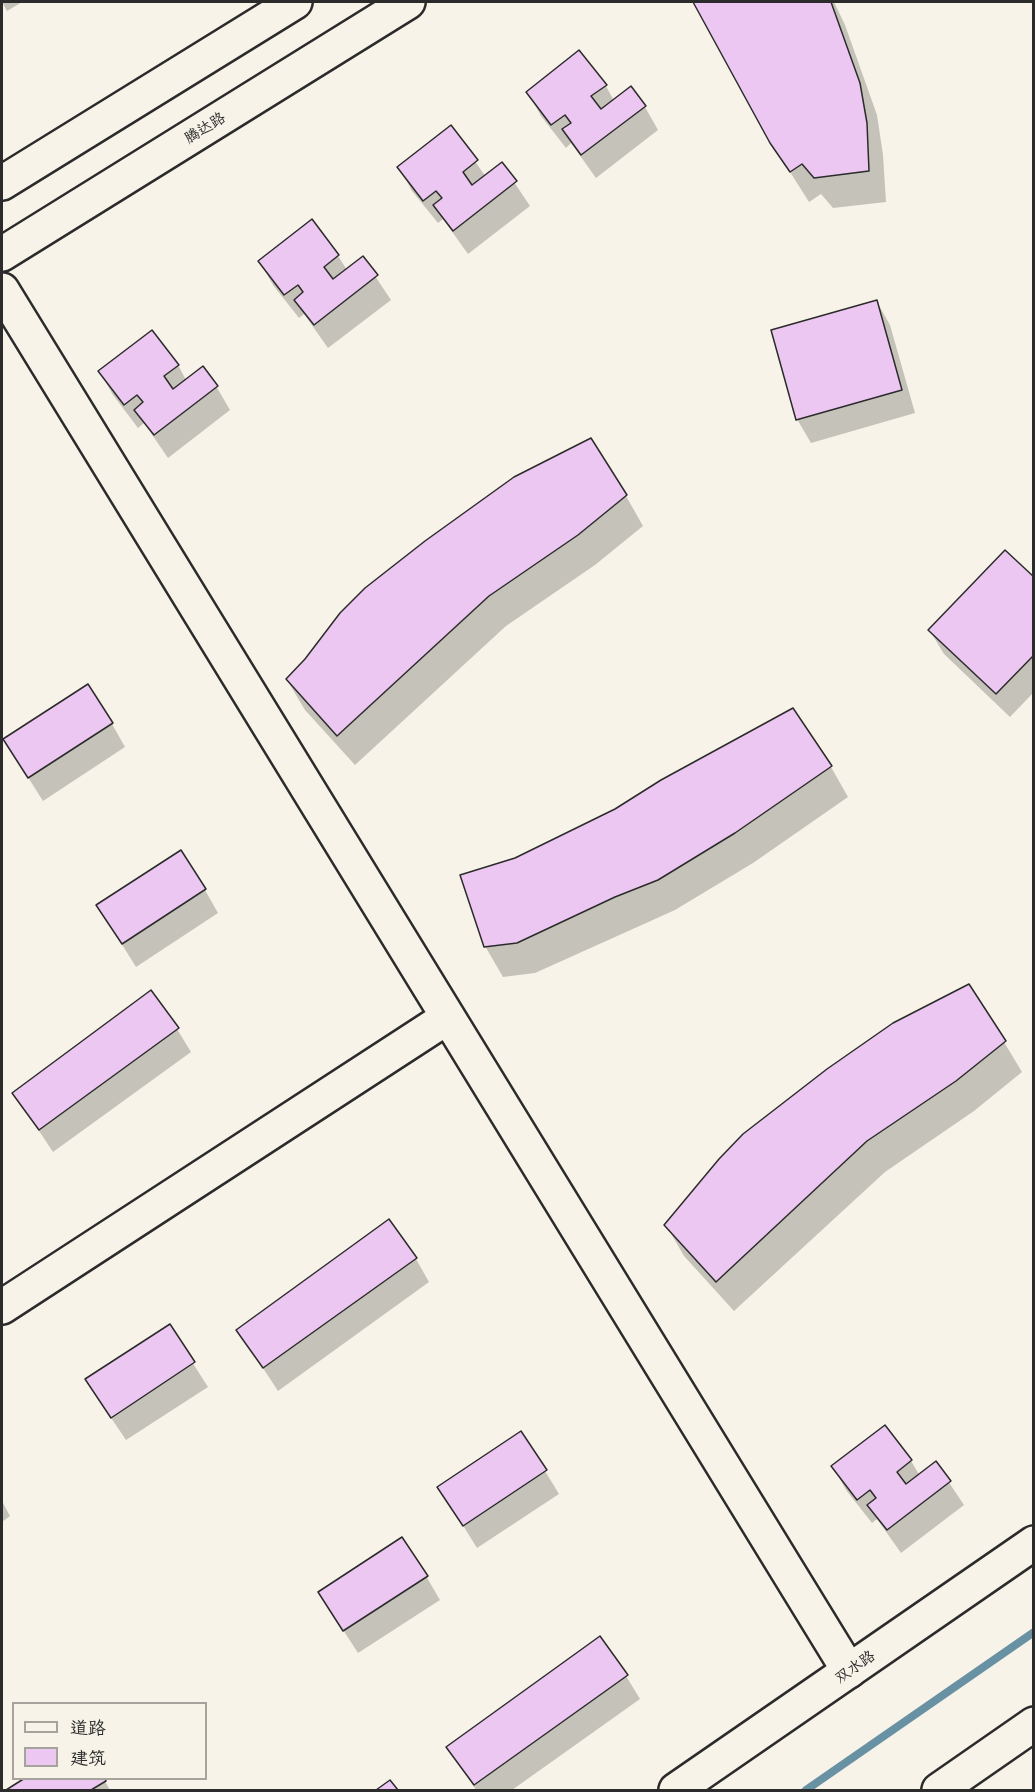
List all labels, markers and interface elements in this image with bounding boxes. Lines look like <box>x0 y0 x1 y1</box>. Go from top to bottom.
street label: 腾达路 <box>181 108 229 148</box>
street label: 双水路 <box>831 1647 879 1687</box>
legend <box>12 1702 207 1780</box>
text: 道路 <box>70 1715 106 1739</box>
text: 建筑 <box>70 1745 106 1769</box>

